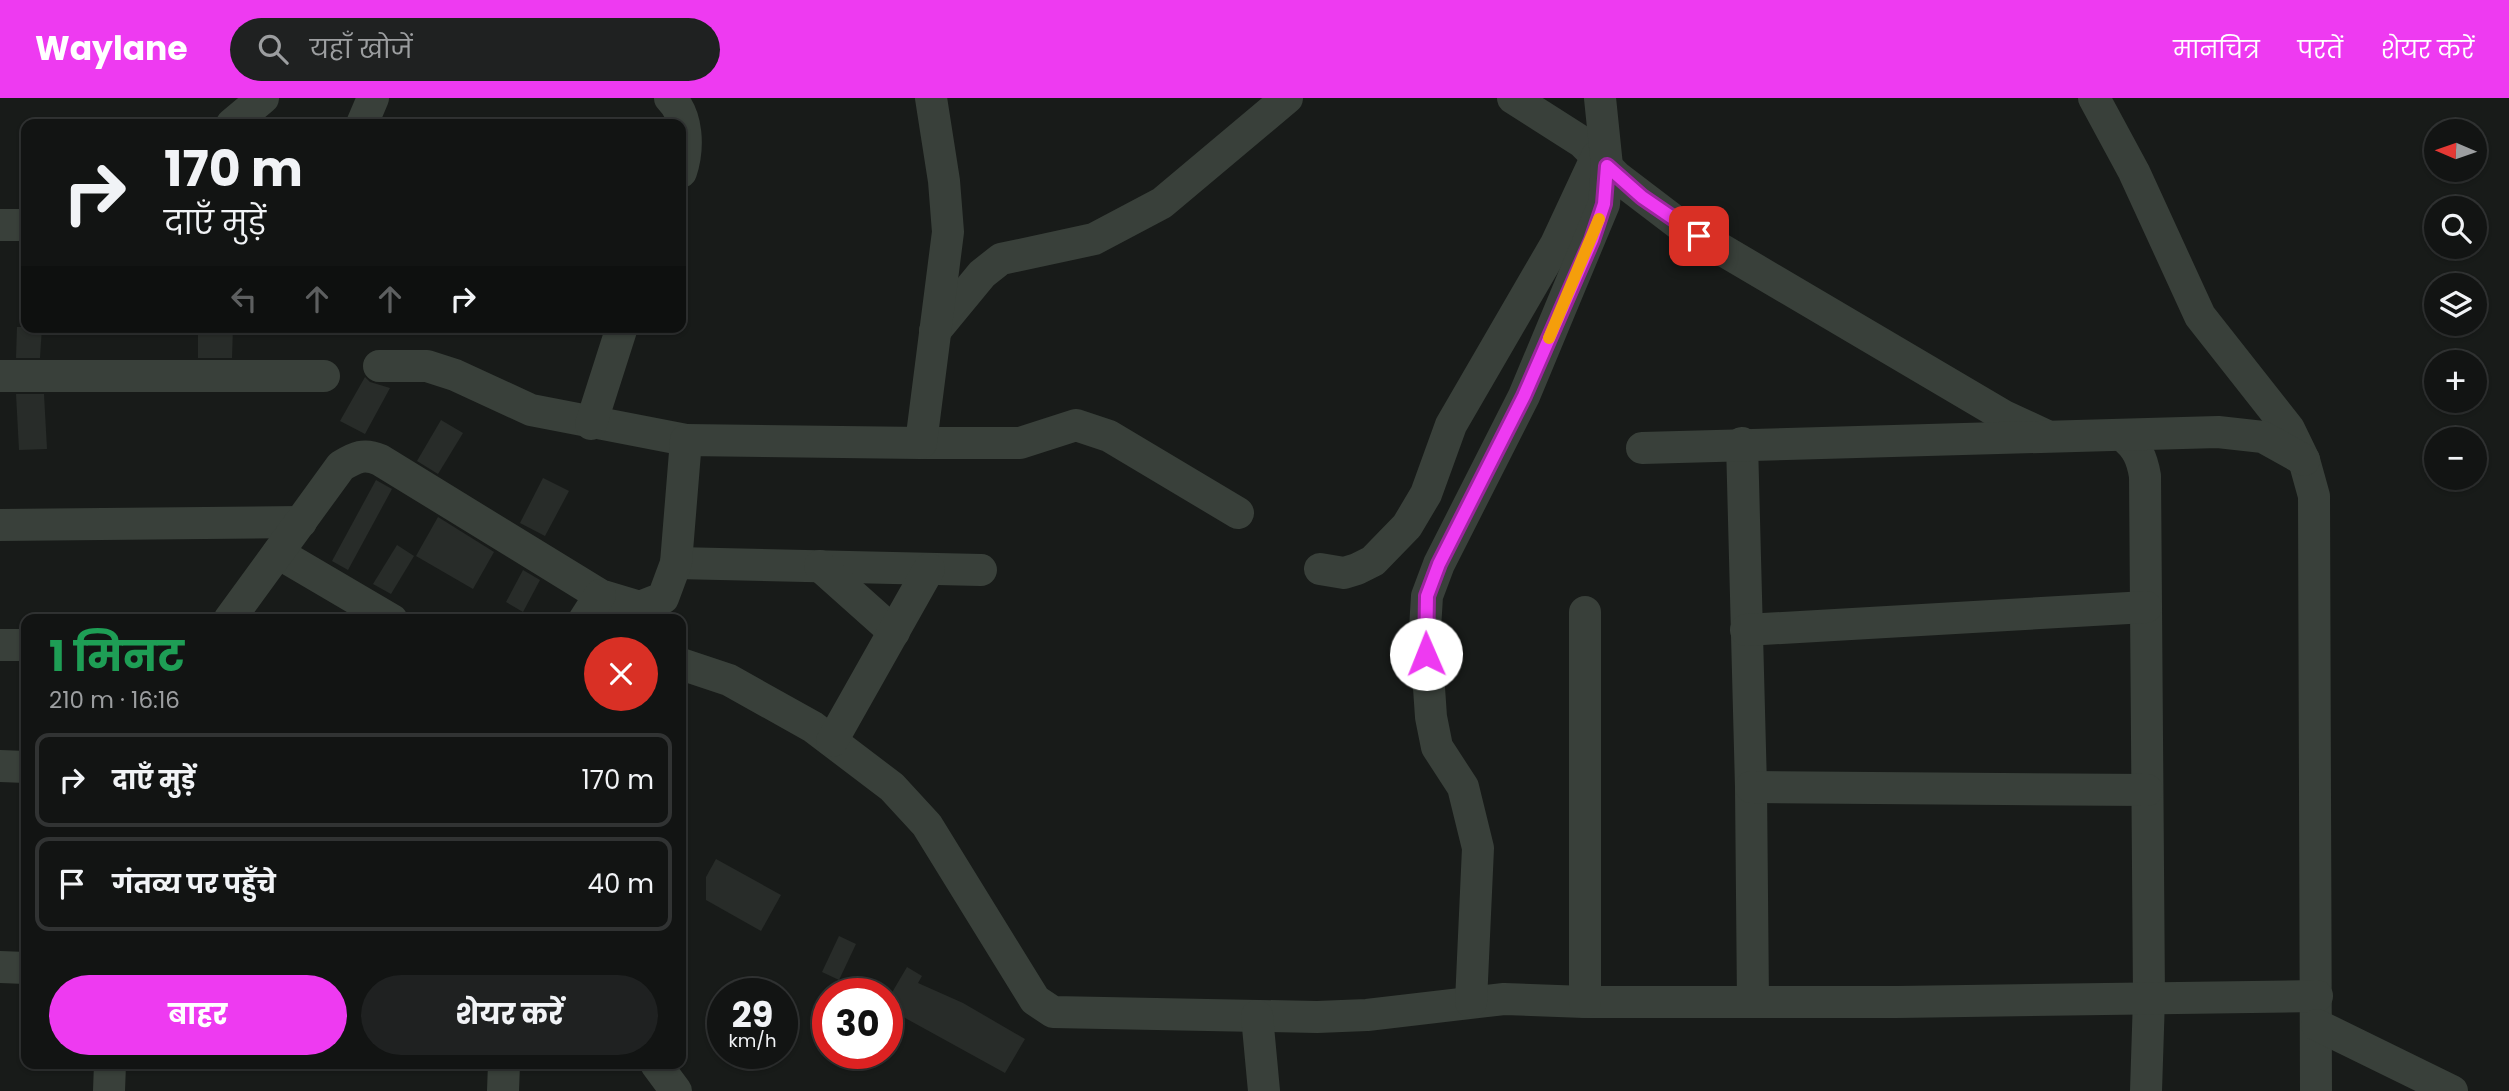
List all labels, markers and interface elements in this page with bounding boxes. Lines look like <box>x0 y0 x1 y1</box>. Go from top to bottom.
search box <box>230 18 720 81</box>
text: Waylane <box>35 25 188 72</box>
icon: search <box>254 30 292 68</box>
text: यहाँ खोजें <box>310 31 412 67</box>
text: मानचित्र <box>2173 33 2260 66</box>
text: परतें <box>2298 33 2343 66</box>
text: शेयर करें <box>2381 33 2474 66</box>
north arrow <box>2424 119 2487 182</box>
map controls <box>2424 119 2487 490</box>
text: 170 m <box>164 135 303 203</box>
icon: right <box>49 147 140 238</box>
button: search <box>2424 196 2487 259</box>
text: दाएँ मुड़ें <box>164 200 266 245</box>
pin <box>1669 206 1729 266</box>
icon: arrive <box>1680 217 1718 255</box>
button: layers <box>2424 273 2487 336</box>
icon: left <box>225 280 263 318</box>
icon: ahead <box>298 280 336 318</box>
icon: ahead <box>371 280 409 318</box>
icon: right <box>444 280 482 318</box>
button: + <box>2424 350 2487 413</box>
button: − <box>2424 427 2487 490</box>
position arrow <box>1389 617 1463 691</box>
text: 1 मिनट <box>49 627 184 686</box>
button: close <box>584 637 658 711</box>
text: 210 m · 16:16 <box>49 684 180 716</box>
icon: right <box>53 761 91 799</box>
text: दाएँ मुड़ें <box>112 762 195 798</box>
text: 170 m <box>581 762 654 798</box>
icon: arrive <box>53 865 91 903</box>
text: गंतव्य पर पहुँचे <box>112 866 276 902</box>
text: 40 m <box>588 866 654 902</box>
button: बाहर <box>49 975 347 1055</box>
button: शेयर करें <box>361 975 658 1055</box>
speed limit sign: 30 <box>812 978 903 1069</box>
text: 29 <box>732 990 773 1039</box>
text: km/h <box>729 1028 776 1053</box>

